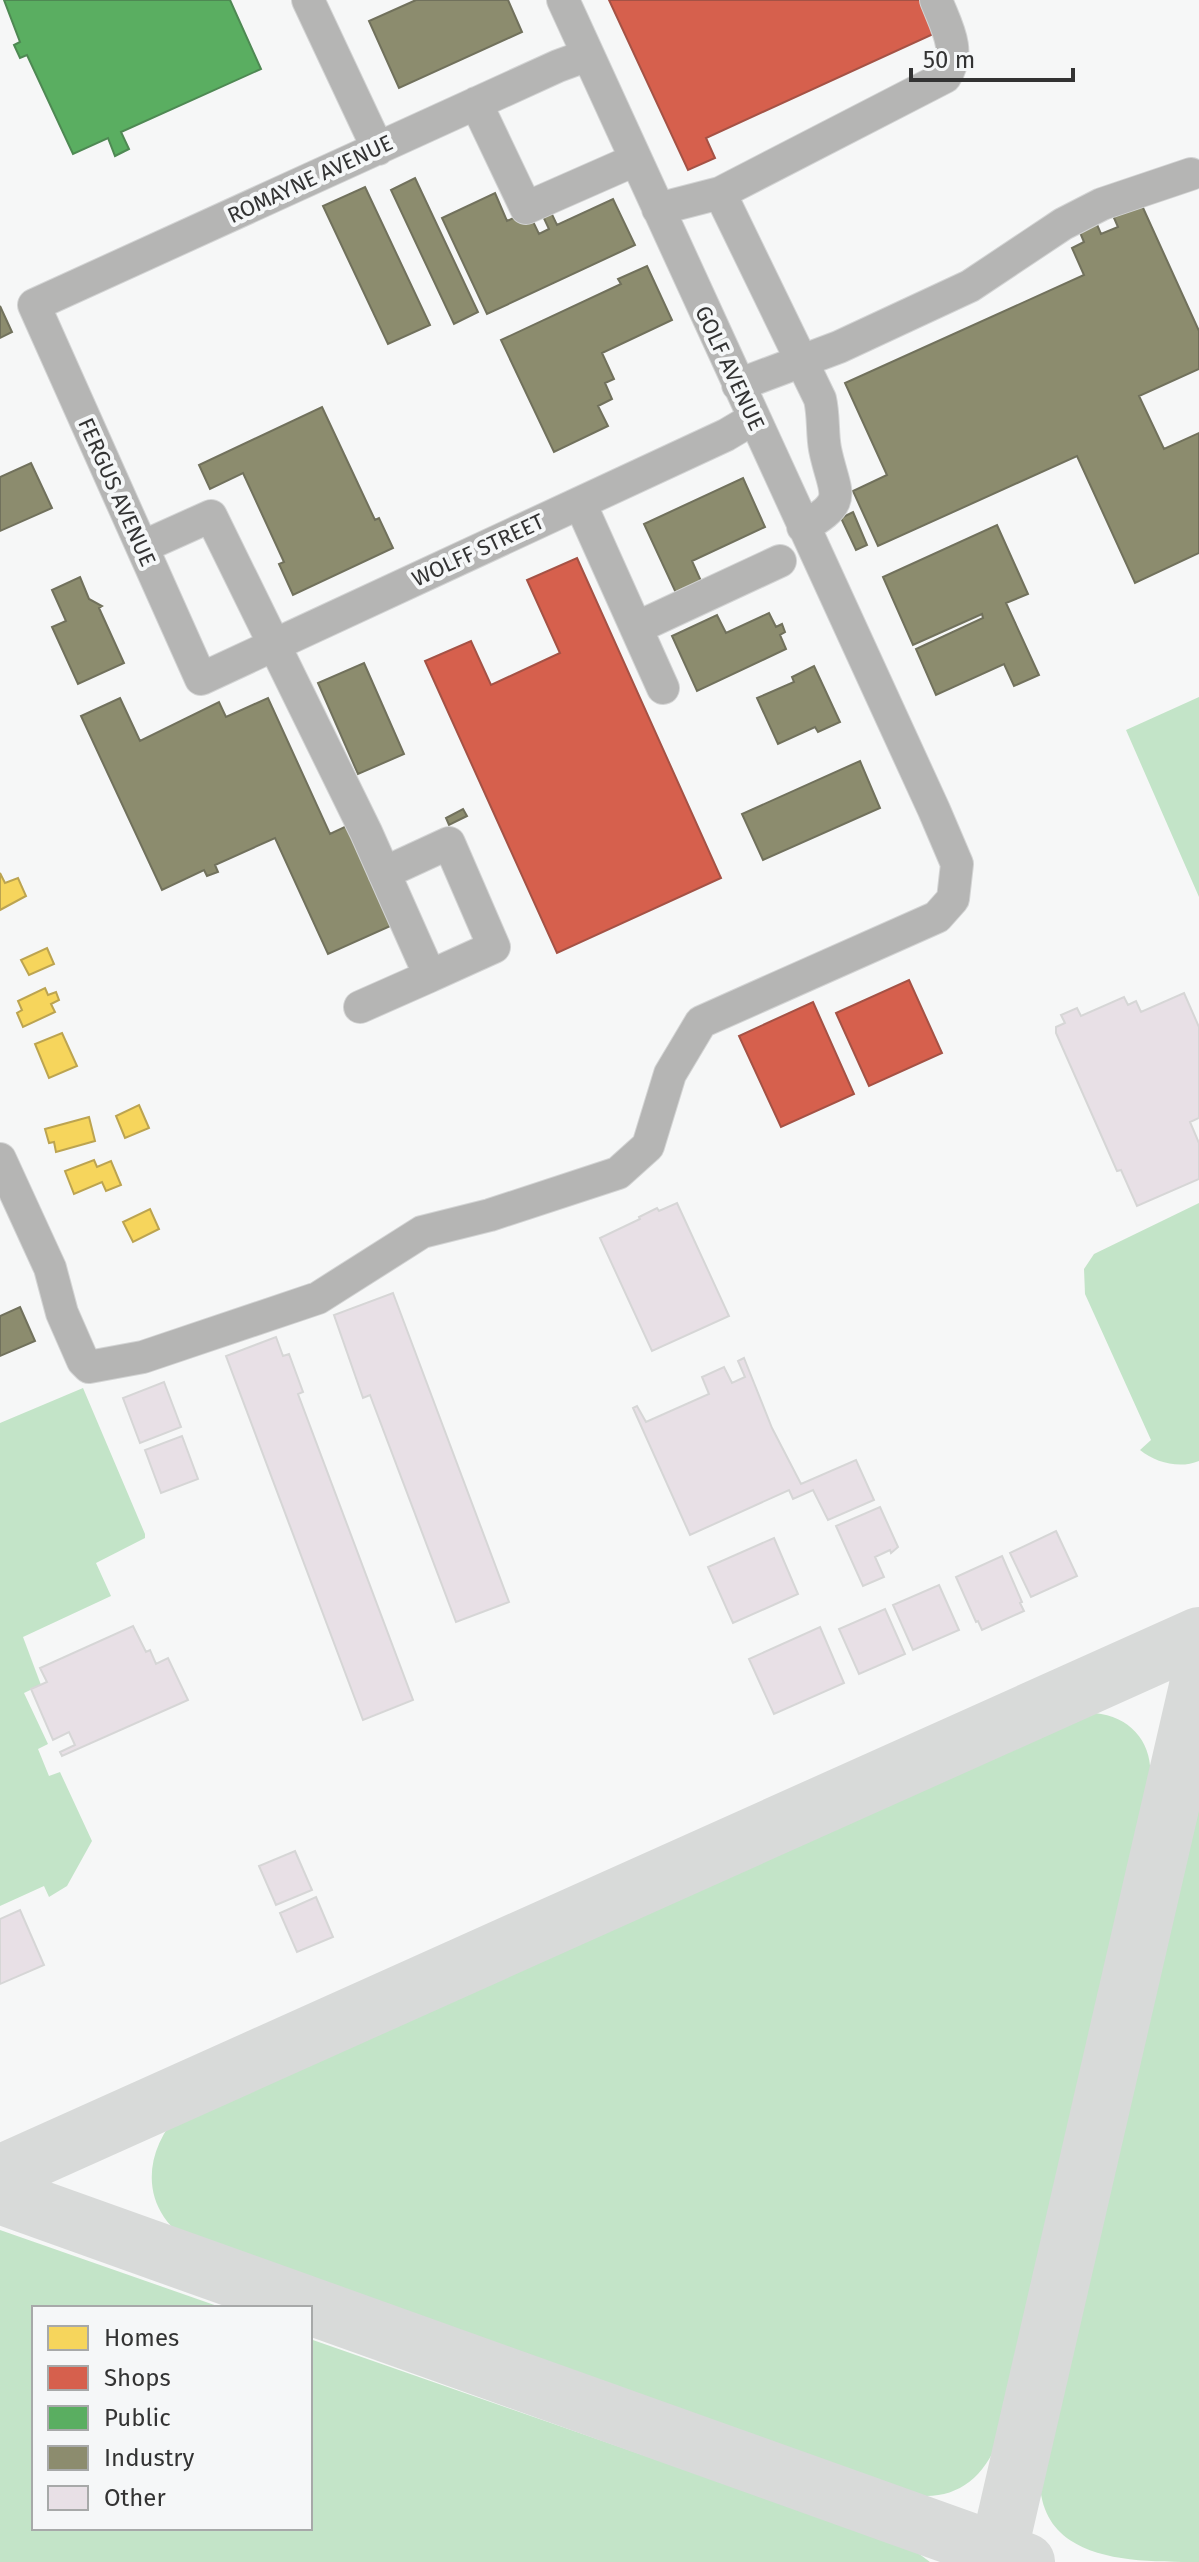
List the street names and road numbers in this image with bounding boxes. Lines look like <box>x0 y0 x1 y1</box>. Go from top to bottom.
street label: ROMAYNE AVENUE <box>223 129 397 229</box>
street label: GOLF AVENUE <box>689 301 771 435</box>
street label: FERGUS AVENUE <box>72 414 162 570</box>
street label: WOLFF STREET <box>408 507 549 592</box>

